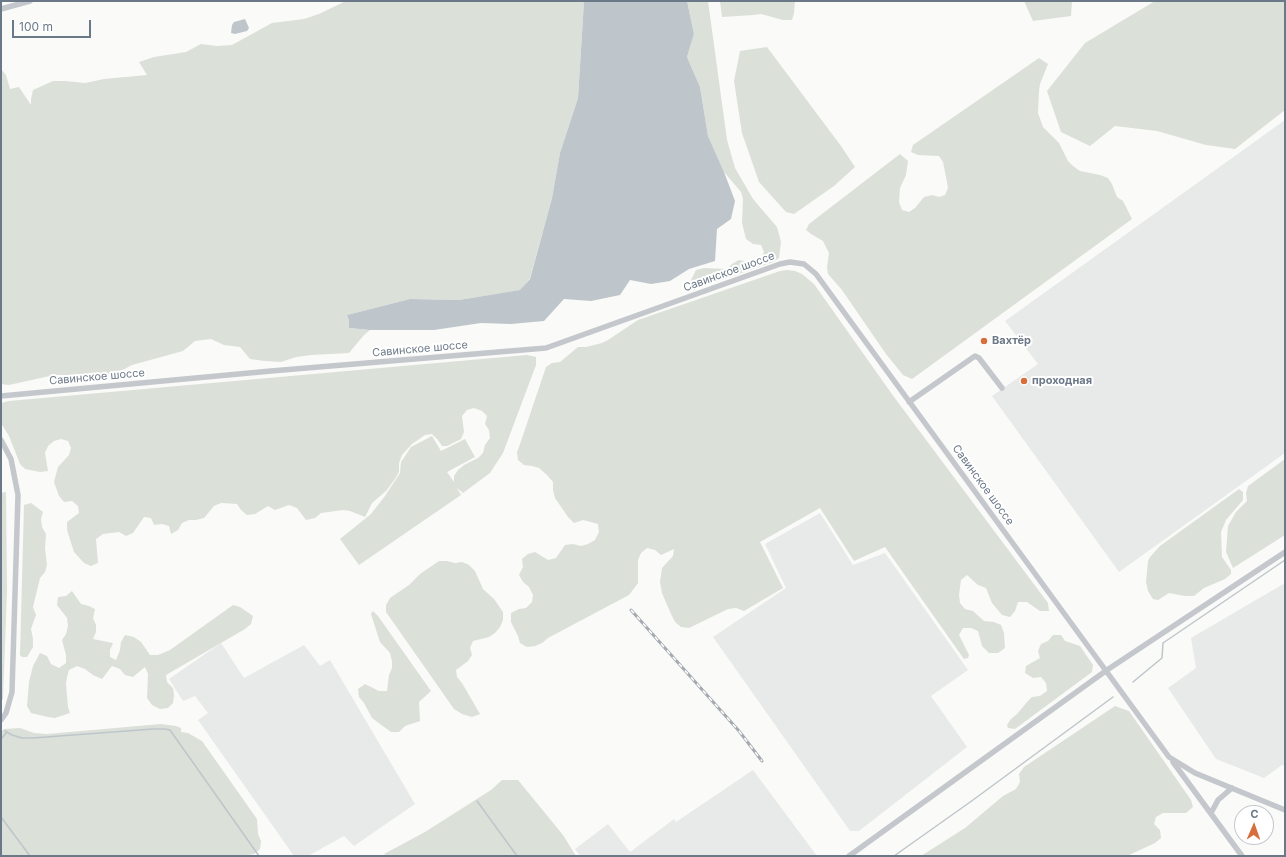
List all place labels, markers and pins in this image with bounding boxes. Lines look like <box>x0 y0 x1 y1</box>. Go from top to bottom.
place label: Вахтёр <box>992 334 1031 348</box>
marker: Вахтёр <box>979 336 989 346</box>
place label: проходная <box>1032 374 1092 388</box>
marker: проходная <box>1019 376 1029 386</box>

